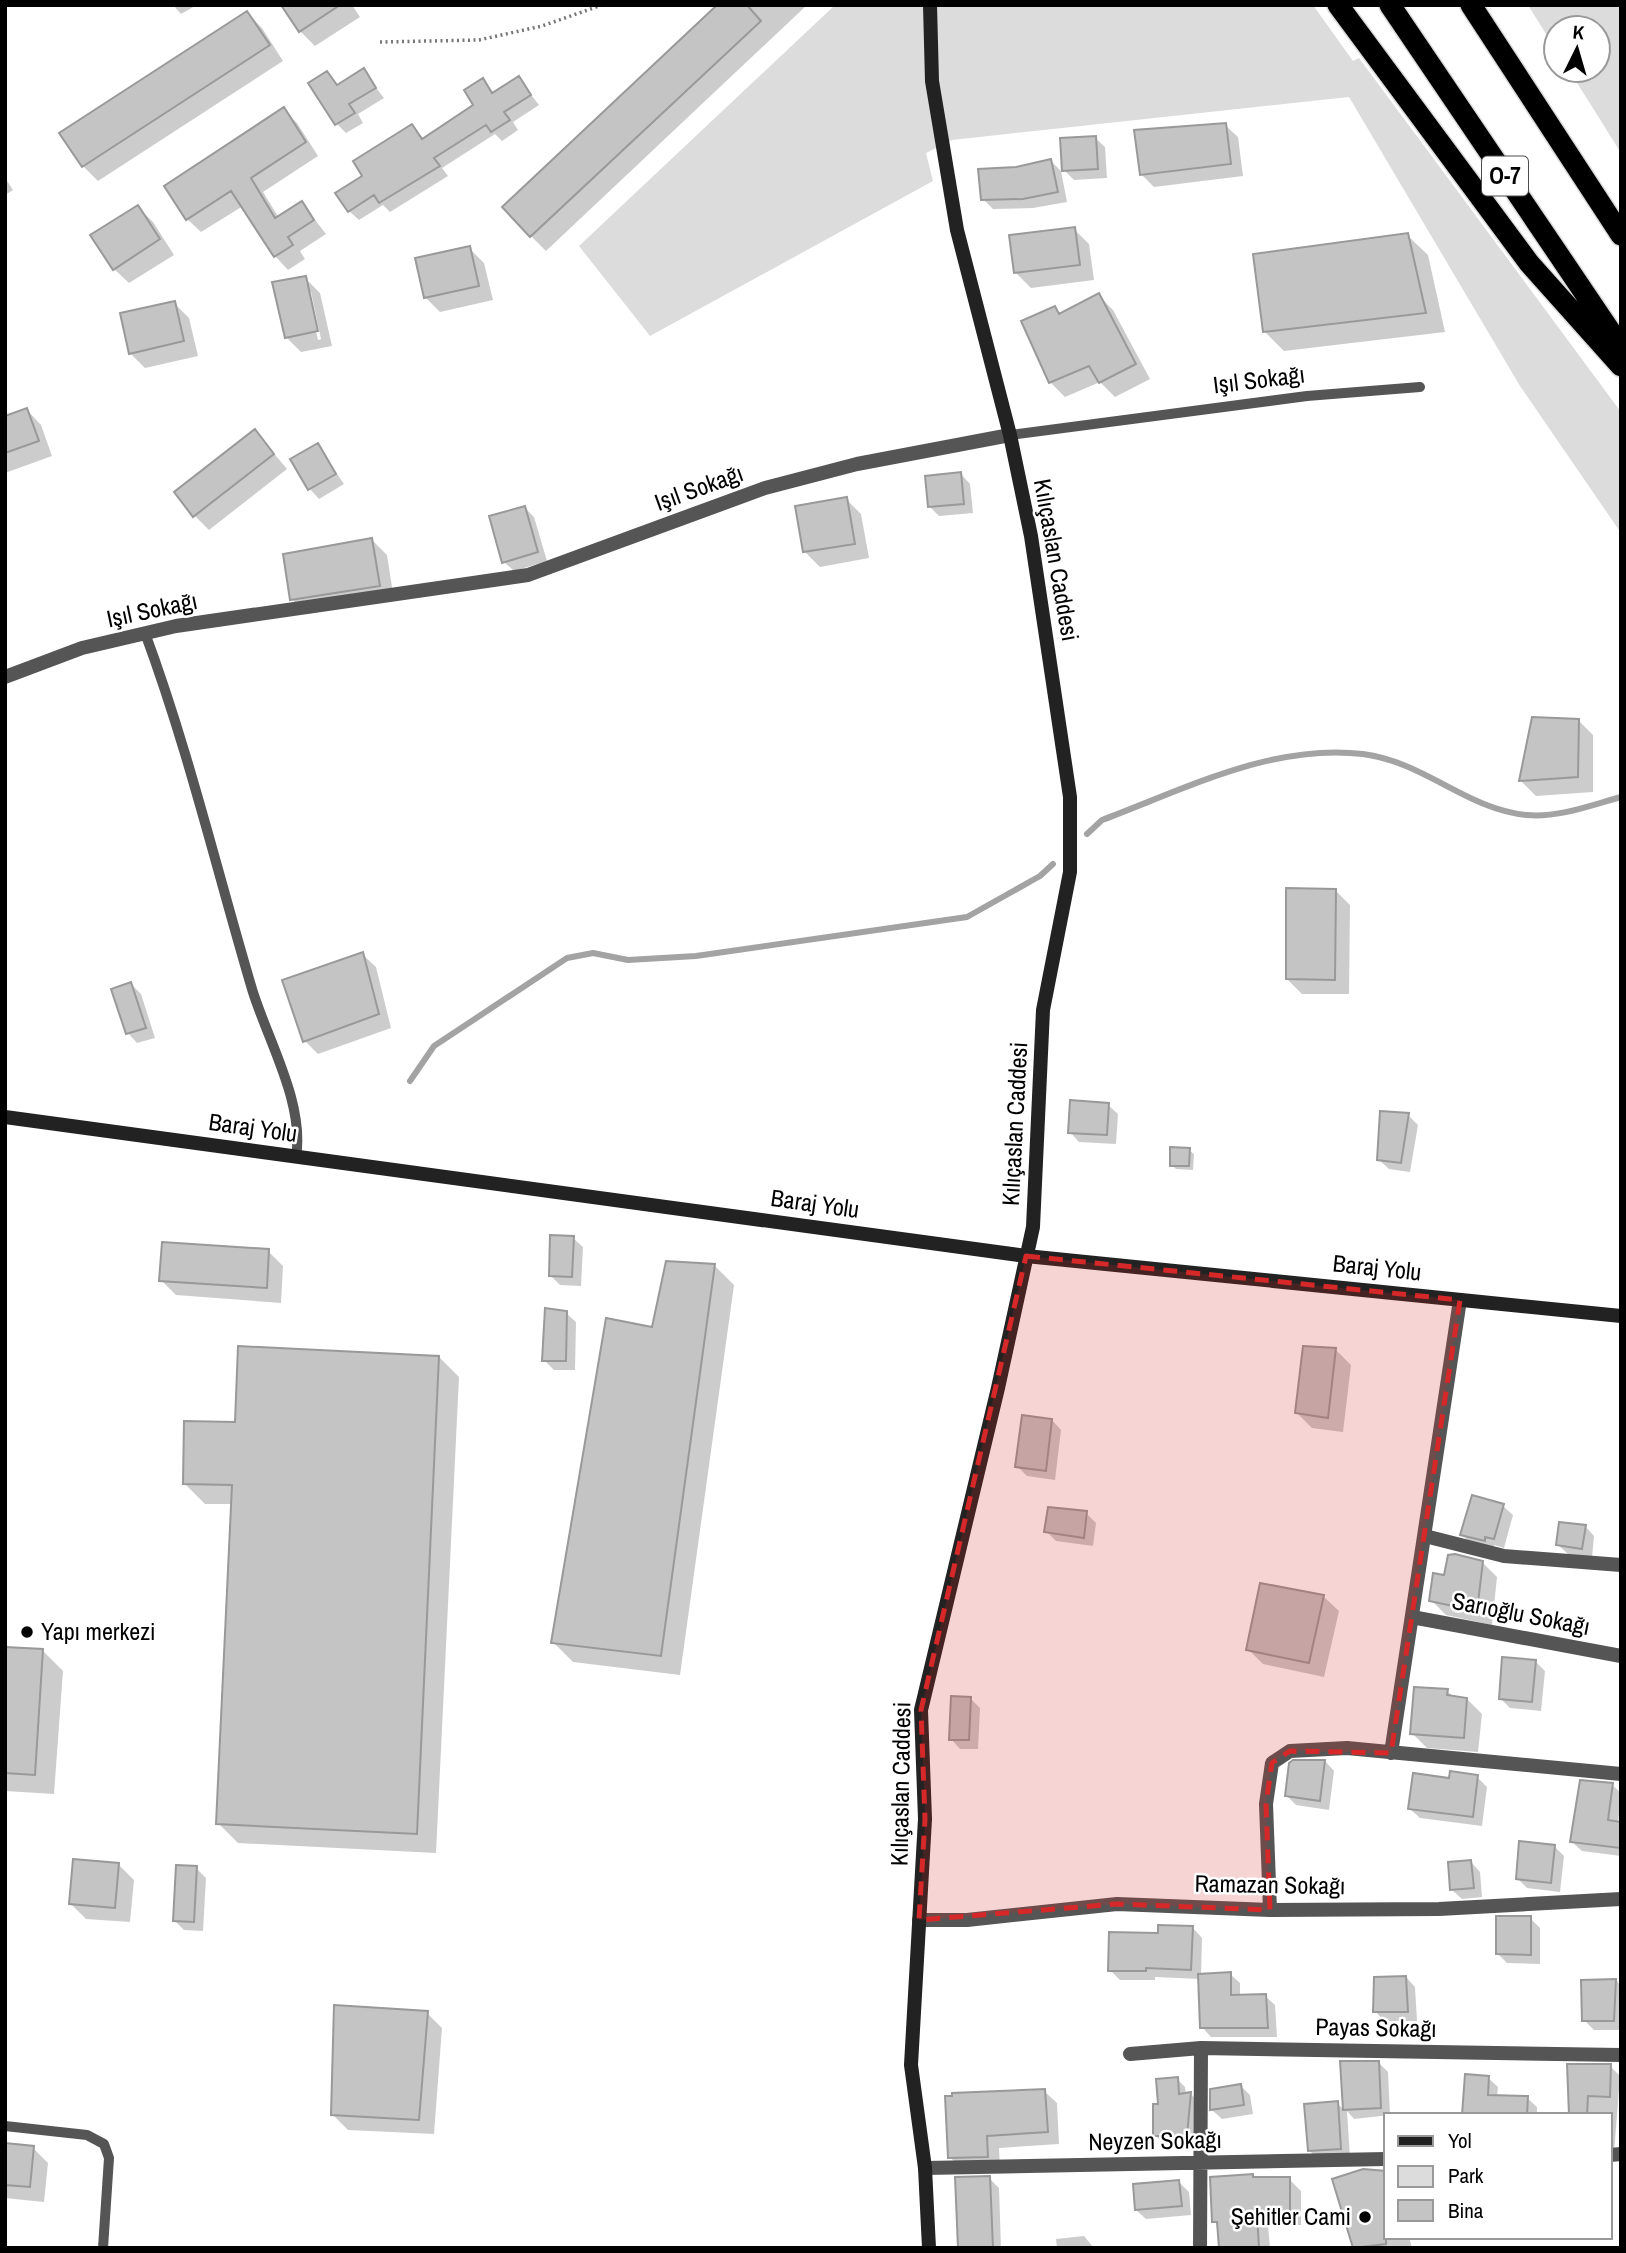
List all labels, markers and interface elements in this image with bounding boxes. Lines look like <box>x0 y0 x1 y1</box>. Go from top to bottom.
north arrow <box>1542 14 1612 84</box>
text: K <box>1572 19 1586 46</box>
road number: O-7 <box>1482 156 1528 196</box>
street label: Işıl Sokağı <box>1211 358 1306 400</box>
street label: Işıl Sokağı <box>650 456 747 518</box>
street label: Kılıçaslan Caddesi <box>1027 476 1087 643</box>
street label: Işıl Sokağı <box>104 584 200 634</box>
street label: Kılıçaslan Caddesi <box>994 1041 1034 1207</box>
street label: Baraj Yolu <box>207 1105 299 1149</box>
street label: Baraj Yolu <box>769 1181 861 1225</box>
street label: Baraj Yolu <box>1331 1246 1423 1288</box>
street label: Sarıoğlu Sokağı <box>1449 1584 1593 1642</box>
place label: Yapı merkezi <box>41 1615 156 1647</box>
marker: Yapı merkezi <box>19 1624 35 1640</box>
street label: Kılıçaslan Caddesi <box>883 1702 917 1866</box>
street label: Ramazan Sokağı <box>1194 1867 1346 1901</box>
street label: Payas Sokağı <box>1315 2010 1437 2044</box>
legend <box>1384 2113 1612 2239</box>
street label: Neyzen Sokağı <box>1088 2123 1222 2157</box>
text: Yol <box>1448 2126 1472 2155</box>
text: Park <box>1448 2161 1484 2190</box>
text: Bina <box>1448 2196 1484 2225</box>
place label: Şehitler Cami <box>1231 2200 1351 2232</box>
marker: Şehitler Cami <box>1357 2209 1373 2225</box>

